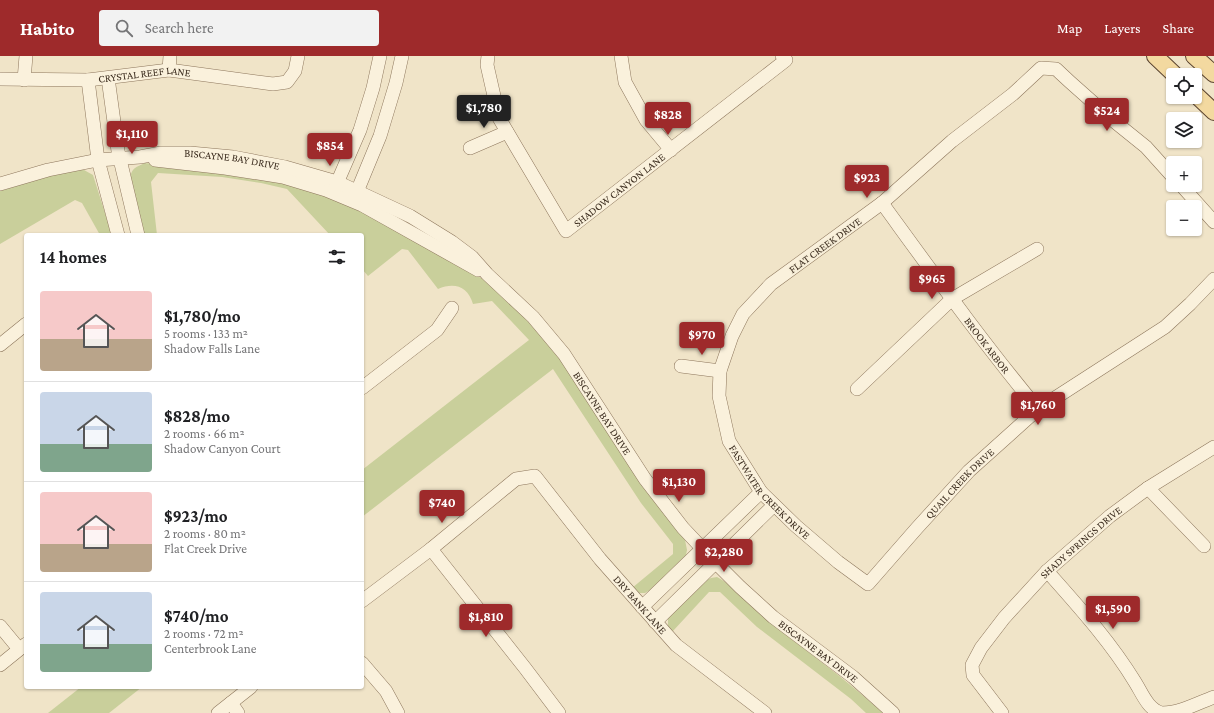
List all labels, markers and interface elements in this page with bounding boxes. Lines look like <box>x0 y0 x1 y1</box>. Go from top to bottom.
search box <box>99 10 379 46</box>
icon: search <box>113 17 135 39</box>
text: Habito <box>20 18 75 39</box>
text: Search here <box>145 20 214 36</box>
text: Map <box>1057 20 1082 36</box>
text: Layers <box>1104 20 1141 36</box>
text: Share <box>1163 20 1194 36</box>
street label: CRYSTAL REEF LANE <box>98 64 192 85</box>
map controls <box>1166 68 1202 236</box>
button: locate <box>1166 68 1202 104</box>
pin: $1,780 <box>451 95 517 129</box>
pin: $524 <box>1083 98 1131 132</box>
text: $1,780 <box>466 100 502 115</box>
pin: $828 <box>644 102 692 136</box>
text: $524 <box>1094 103 1120 118</box>
text: $828 <box>654 107 682 122</box>
button: layers <box>1166 112 1202 148</box>
pin: $1,110 <box>99 121 165 155</box>
text: $1,110 <box>116 126 148 141</box>
pin: $854 <box>306 133 354 167</box>
text: $854 <box>316 138 344 153</box>
street label: BISCAYNE BAY DRIVE <box>184 147 281 172</box>
street label: SHADOW CANYON LANE <box>571 151 667 229</box>
button: + <box>1166 156 1202 192</box>
pin: $923 <box>843 165 891 199</box>
text: $923 <box>854 170 880 185</box>
button: − <box>1166 200 1202 236</box>
street label: FLAT CREEK DRIVE <box>786 215 864 275</box>
icon: filters <box>326 246 348 268</box>
text: 14 homes <box>40 248 107 267</box>
pin: $965 <box>908 266 956 300</box>
text: $965 <box>919 271 945 286</box>
icon: home <box>72 307 120 355</box>
text: $1,780/mo <box>164 307 241 326</box>
street label: BROOK ARBOR <box>962 315 1013 376</box>
pin: $970 <box>678 322 726 356</box>
text: 5 rooms · 133 m² <box>164 326 248 341</box>
text: $970 <box>688 327 716 342</box>
text: Shadow Falls Lane <box>164 341 260 356</box>
street label: BISCAYNE BAY DRIVE <box>571 369 634 457</box>
pin: $1,760 <box>1005 392 1071 426</box>
text: $1,760 <box>1020 397 1056 412</box>
text: $828/mo <box>164 407 230 426</box>
icon: home <box>72 408 120 456</box>
text: 2 rooms · 66 m² <box>164 426 245 441</box>
text: Shadow Canyon Court <box>164 441 281 456</box>
street label: FASTWATER CREEK DRIVE <box>727 442 813 541</box>
street label: QUAIL CREEK DRIVE <box>923 446 996 521</box>
pin: $1,130 <box>646 469 712 503</box>
text: $1,130 <box>662 474 696 489</box>
pin: $740 <box>418 490 466 524</box>
text: $740 <box>428 495 456 510</box>
street label: SHADY SPRINGS DRIVE <box>1037 504 1124 581</box>
text: $923/mo <box>164 507 228 526</box>
icon: home <box>72 508 120 556</box>
text: 2 rooms · 80 m² <box>164 526 246 541</box>
pin: $2,280 <box>691 539 757 573</box>
text: Flat Creek Drive <box>164 541 247 556</box>
text: $2,280 <box>705 544 743 559</box>
street label: DRY BANK LANE <box>611 573 669 636</box>
pin: $1,590 <box>1080 596 1146 630</box>
text: $1,590 <box>1095 601 1131 616</box>
pin: $1,810 <box>453 604 519 638</box>
text: $740/mo <box>164 607 229 626</box>
icon: home <box>72 608 120 656</box>
text: $1,810 <box>468 609 504 624</box>
street label: BISCAYNE BAY DRIVE <box>776 617 861 685</box>
text: 2 rooms · 72 m² <box>164 626 244 641</box>
text: Centerbrook Lane <box>164 641 257 656</box>

